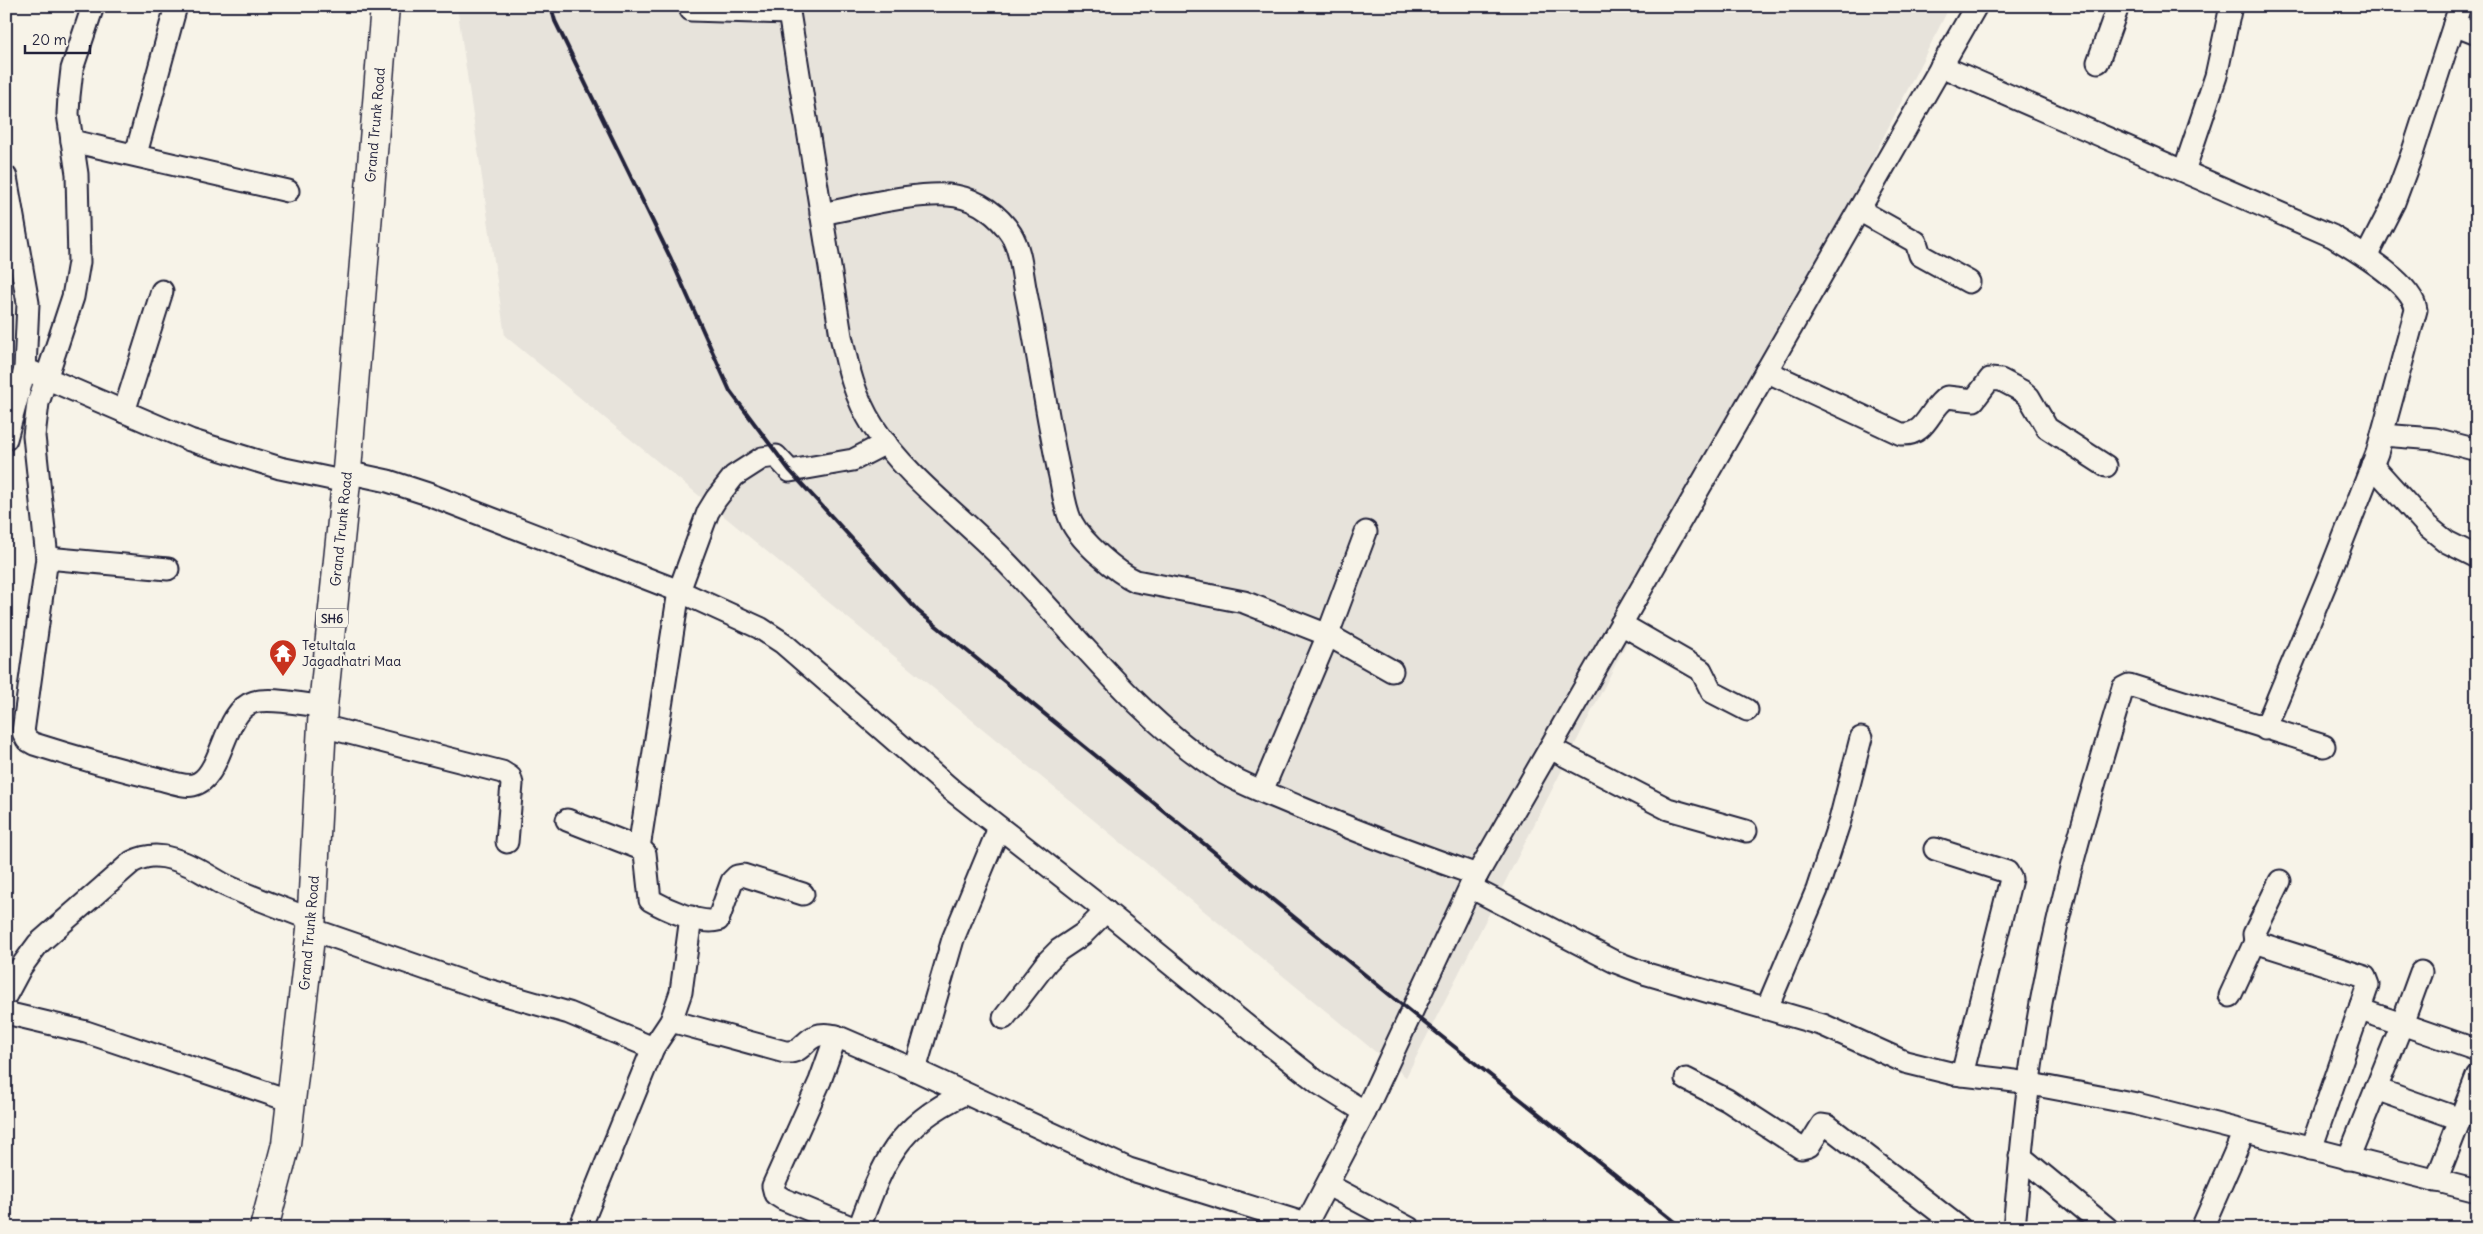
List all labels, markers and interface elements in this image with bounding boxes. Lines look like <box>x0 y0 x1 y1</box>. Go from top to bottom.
scale bar <box>25 22 90 54</box>
text: 20 m <box>32 30 67 49</box>
street label: Grand Trunk Road <box>361 67 389 183</box>
street label: Grand Trunk Road <box>326 471 356 587</box>
road number: SH6 <box>316 608 348 628</box>
place label: Tetultala Jagadhatri Maa <box>302 636 401 670</box>
temple icon: Tetultala Jagadhatri Maa <box>268 638 298 677</box>
street label: Grand Trunk Road <box>295 875 323 991</box>

